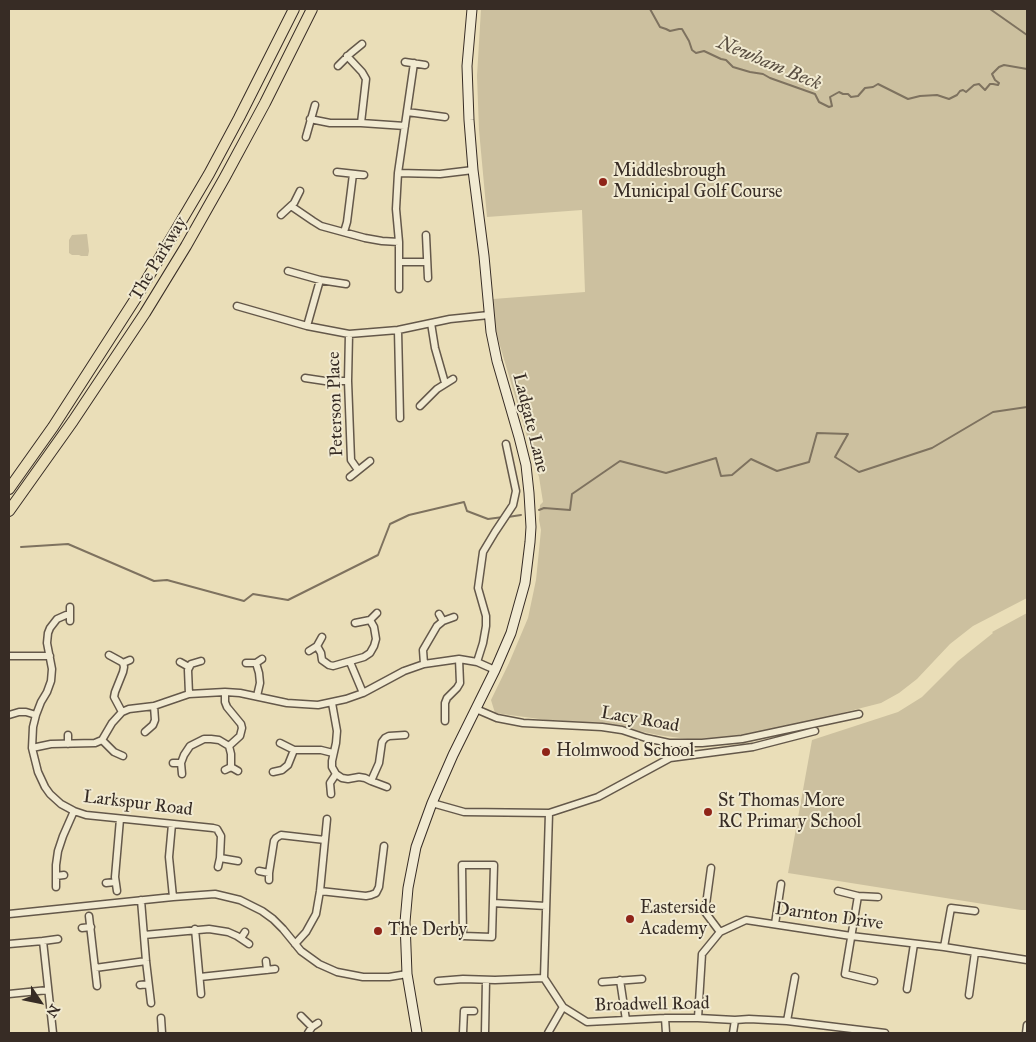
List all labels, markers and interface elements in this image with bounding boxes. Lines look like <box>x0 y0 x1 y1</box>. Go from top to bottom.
water label: Newham Beck <box>713 32 825 96</box>
place label: Middlesbrough Municipal Golf Course <box>613 161 782 203</box>
marker: Middlesbrough Municipal Golf Course <box>597 176 609 188</box>
street label: The Parkway <box>126 213 192 305</box>
street label: Peterson Place <box>323 351 349 457</box>
street label: Ladgate Lane <box>507 371 553 475</box>
street label: Lacy Road <box>599 702 681 738</box>
place label: Holmwood School <box>556 741 694 763</box>
marker: Holmwood School <box>540 746 552 758</box>
street label: Larkspur Road <box>82 787 194 821</box>
place label: St Thomas More RC Primary School <box>718 791 861 834</box>
marker: St Thomas More RC Primary School <box>702 806 714 818</box>
place label: Easterside Academy <box>640 898 716 941</box>
street label: Darnton Drive <box>774 899 884 935</box>
marker: Easterside Academy <box>624 913 636 925</box>
place label: The Derby <box>388 920 467 942</box>
marker: The Derby <box>372 925 384 937</box>
north arrow <box>15 977 65 1027</box>
street label: Broadwell Road <box>594 993 710 1017</box>
text: N <box>42 1001 63 1020</box>

